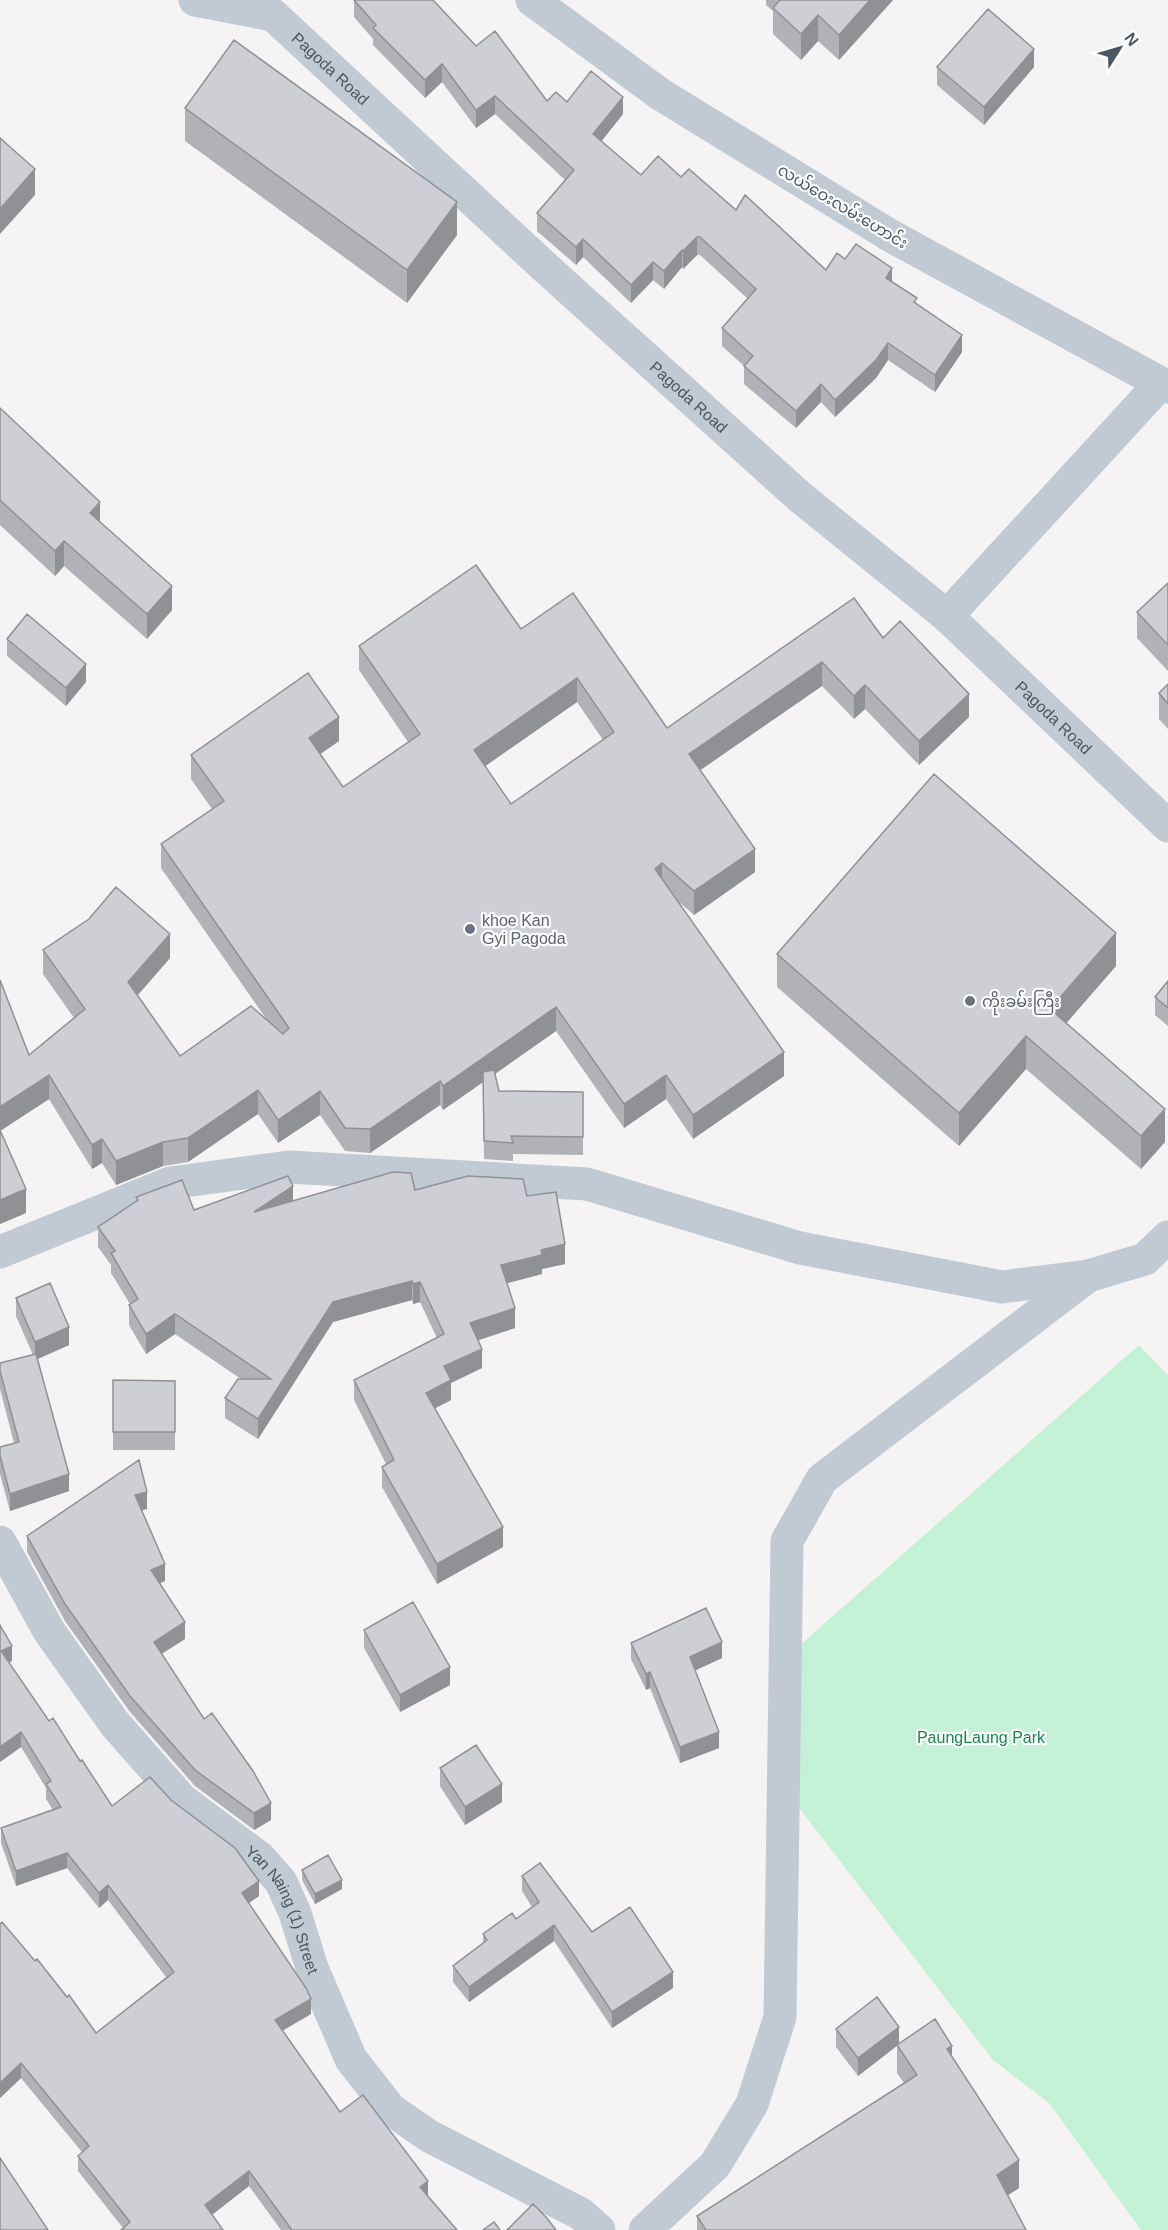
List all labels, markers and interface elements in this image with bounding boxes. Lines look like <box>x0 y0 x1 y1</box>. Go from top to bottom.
north arrow <box>1090 18 1150 78</box>
street label: Pagoda Road <box>289 29 372 108</box>
text: N <box>1121 30 1142 49</box>
street label: လယ်ဝေးလမ်းဟောင်း <box>775 159 912 252</box>
street label: Pagoda Road <box>646 358 731 436</box>
street label: Pagoda Road <box>1012 678 1095 758</box>
place label: khoe Kan Gyi Pagoda <box>482 912 566 947</box>
marker: khoe Kan Gyi Pagoda <box>463 922 477 936</box>
place label: ကိုးခမ်းကြီး <box>982 990 1060 1016</box>
marker: ကိုးခမ်းကြီး <box>963 994 977 1008</box>
park label: PaungLaung Park <box>917 1729 1046 1746</box>
street label: Yan Naing (1) Street <box>242 1842 322 1977</box>

